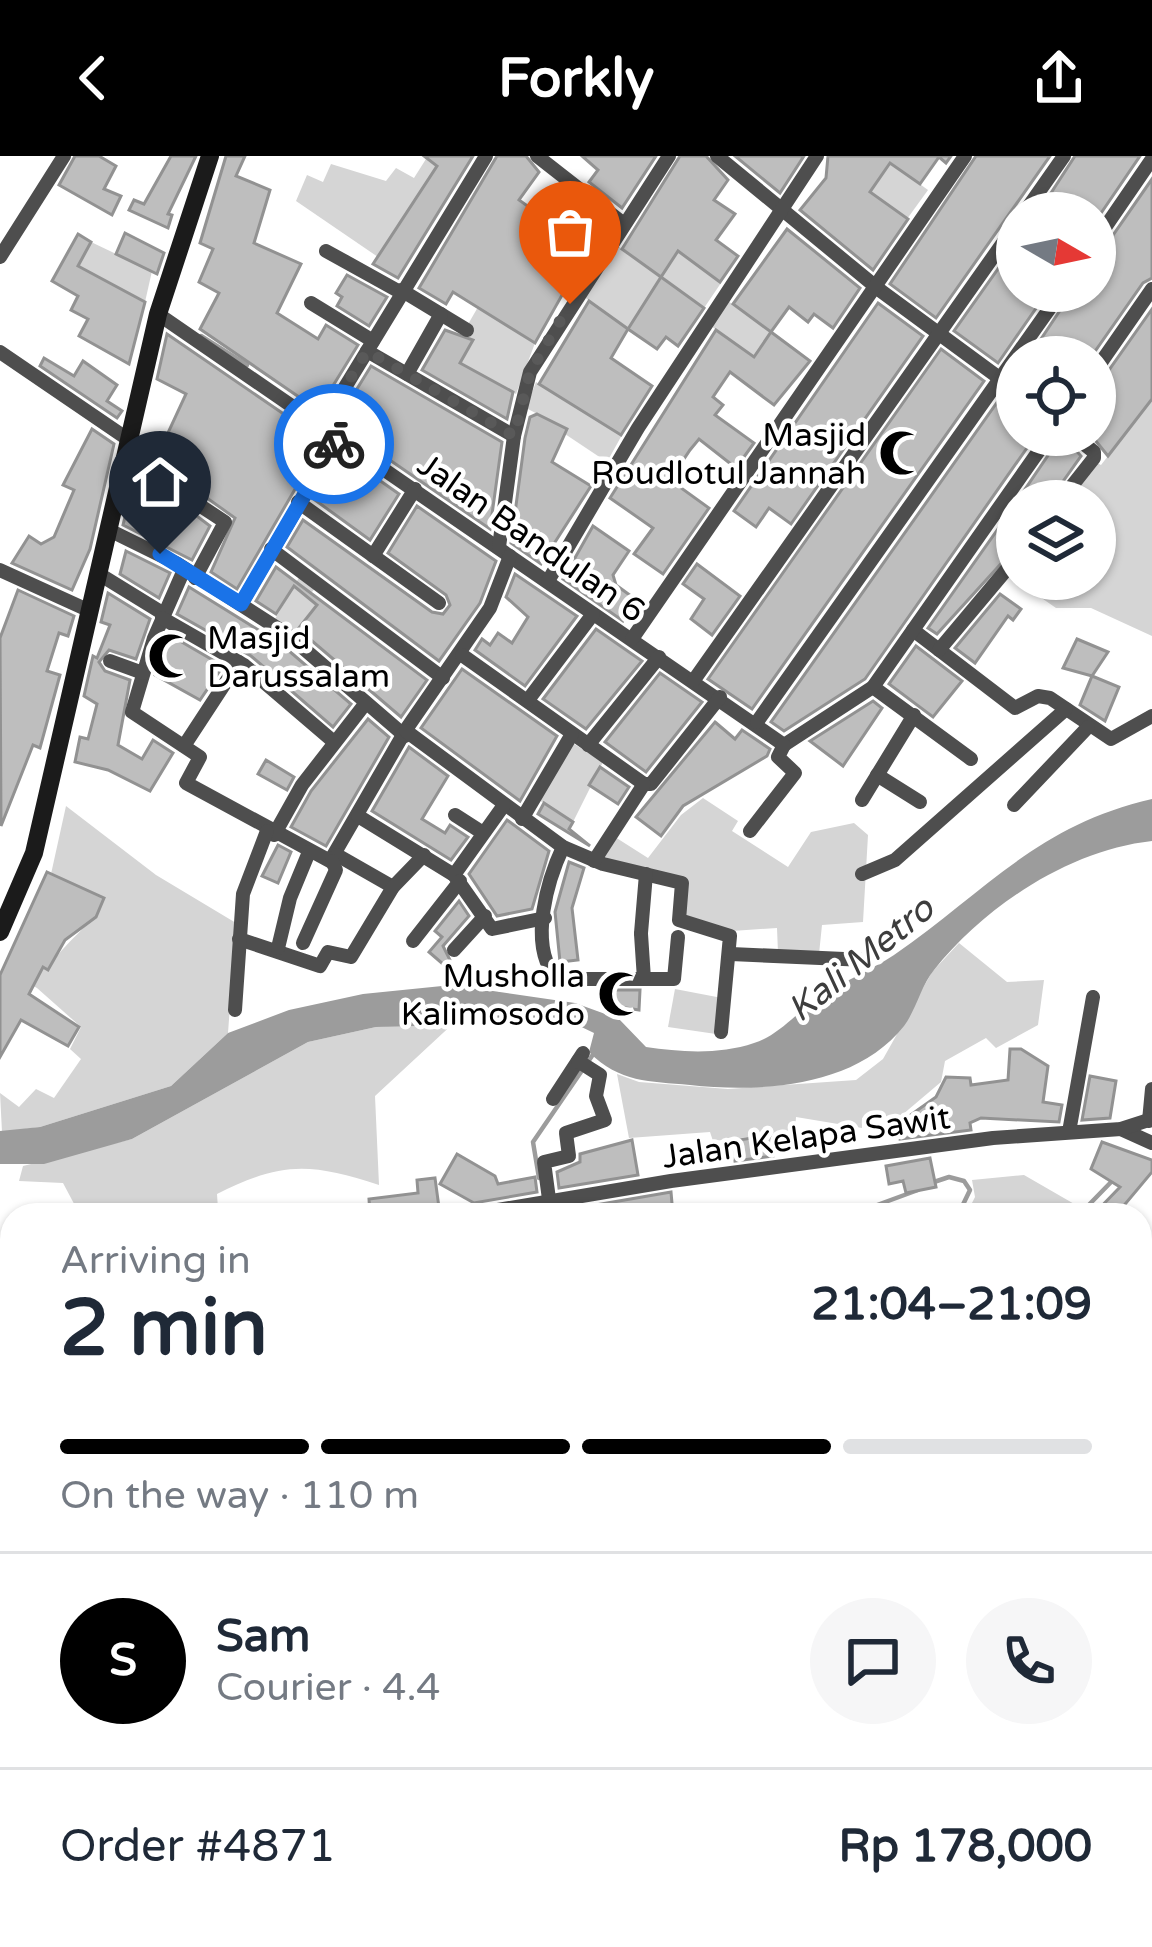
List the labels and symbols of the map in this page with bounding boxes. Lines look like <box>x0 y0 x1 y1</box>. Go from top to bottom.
pin <box>519 181 621 304</box>
north arrow <box>996 192 1116 312</box>
courier <box>274 384 394 504</box>
place label: Masjid Roudlotul Jannah <box>591 416 866 493</box>
mosque icon: Masjid Roudlotul Jannah <box>877 428 927 478</box>
pin <box>109 431 211 554</box>
street label: Jalan Bandulan 6 <box>410 445 652 631</box>
place label: Masjid Darussalam <box>207 619 390 696</box>
mosque icon: Masjid Darussalam <box>146 631 196 681</box>
water label: Kali Metro <box>779 886 944 1031</box>
place label: Musholla Kalimosodo <box>401 957 585 1034</box>
mosque icon: Musholla Kalimosodo <box>596 969 646 1019</box>
street label: Jalan Kelapa Sawit <box>660 1098 953 1177</box>

